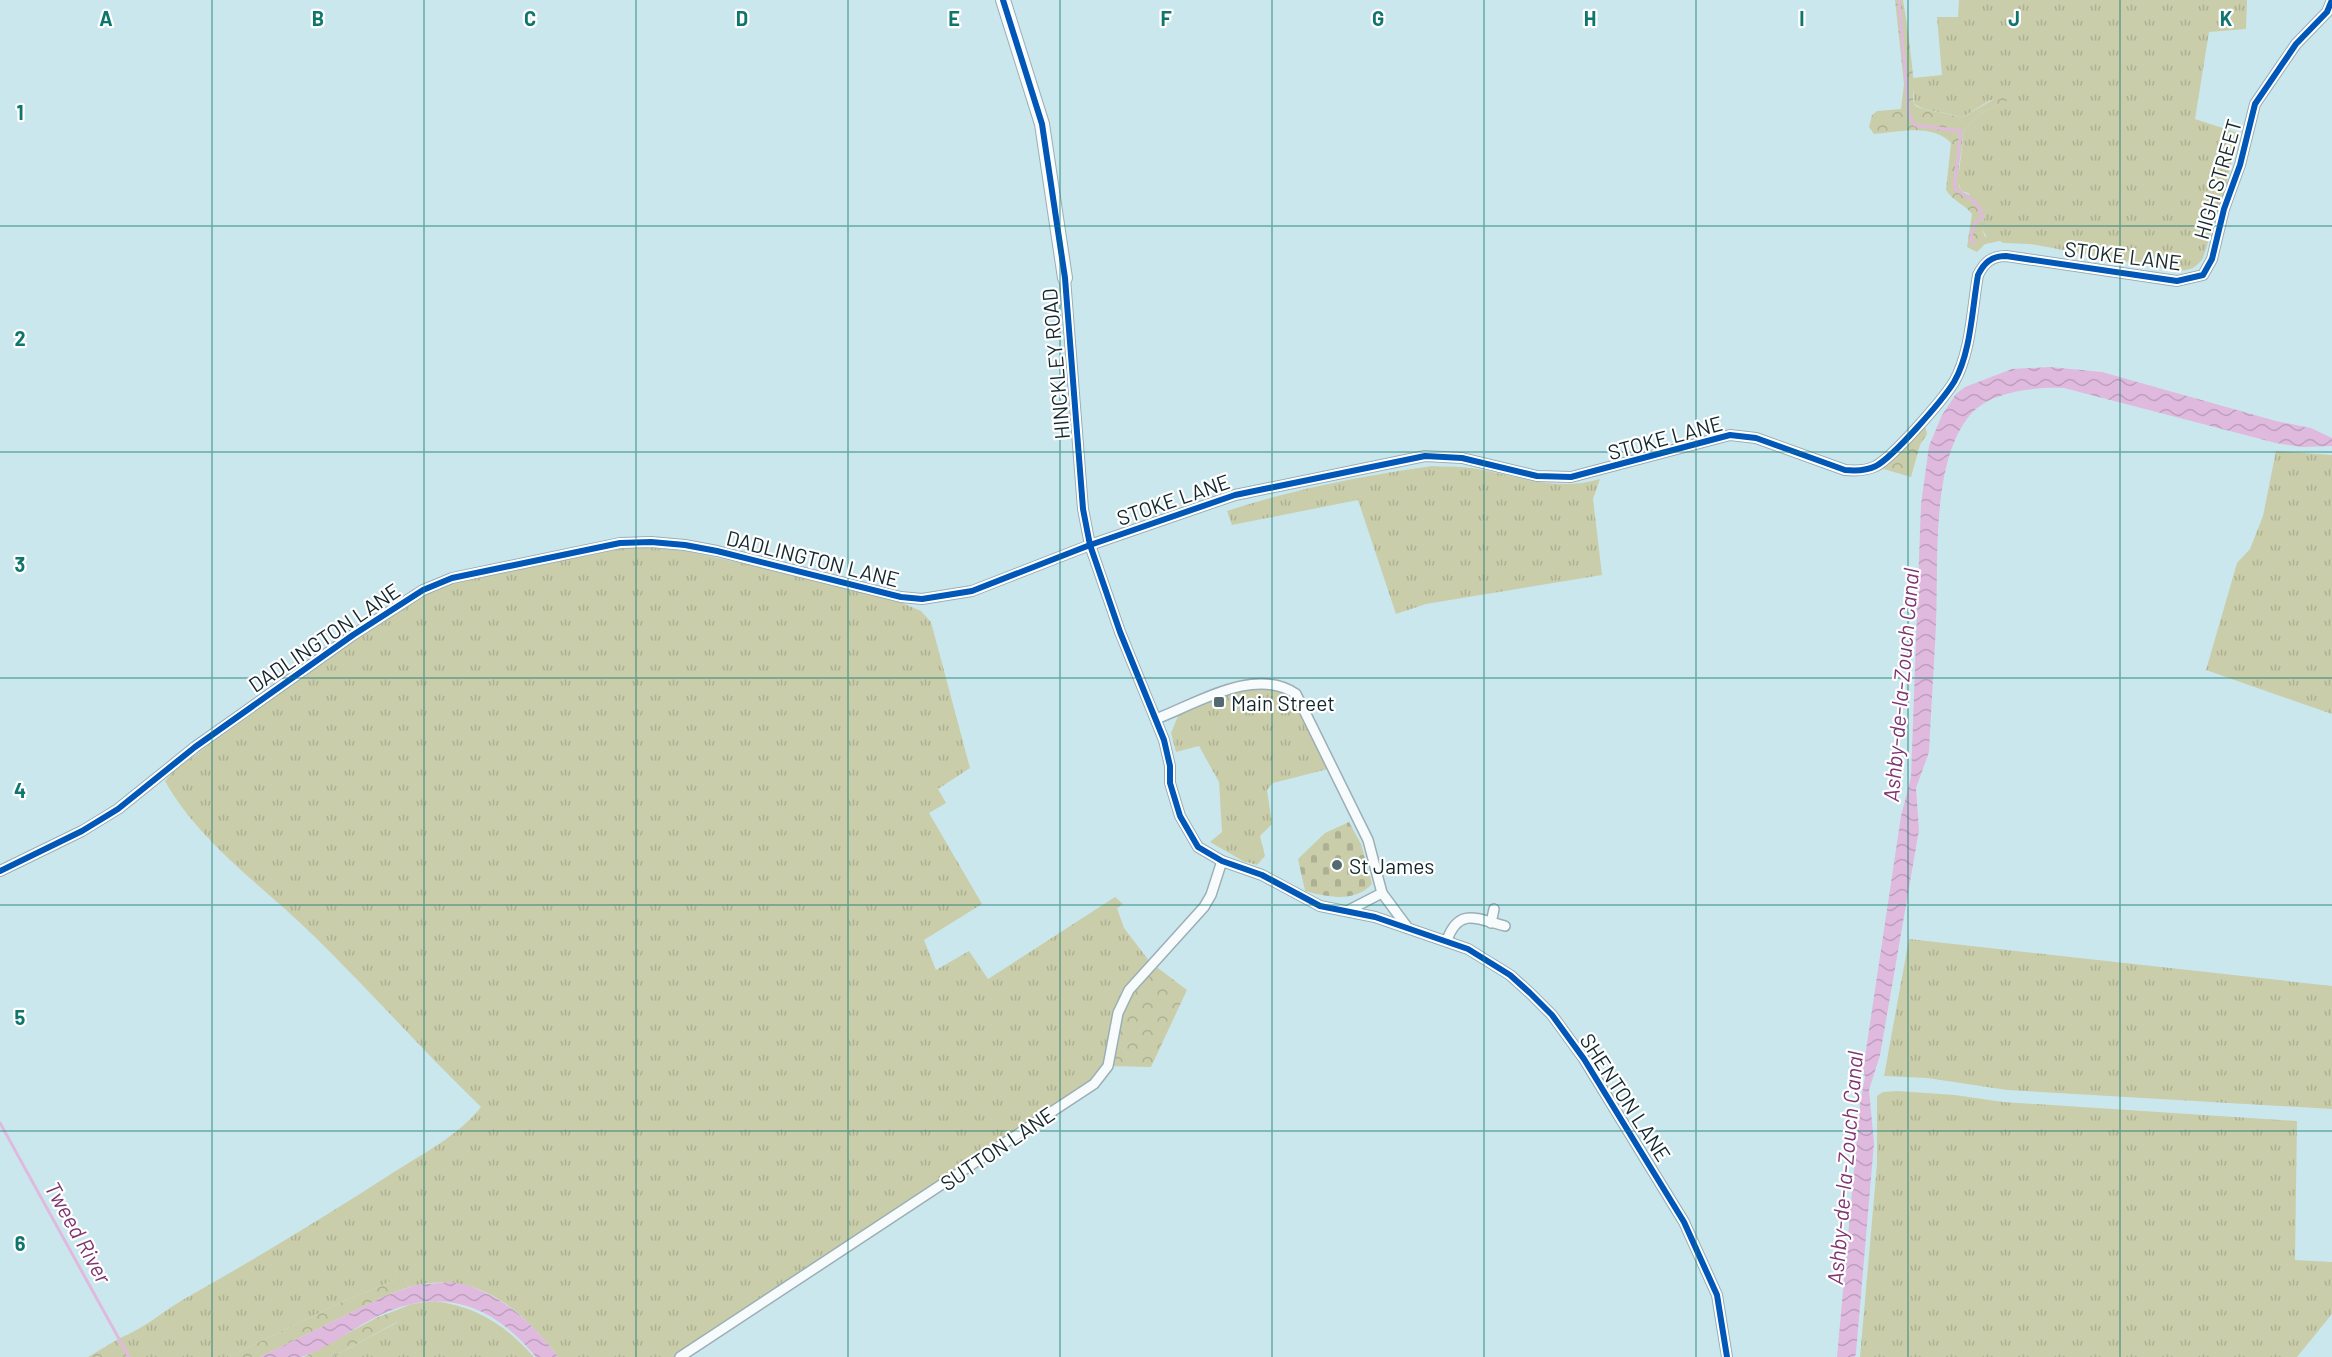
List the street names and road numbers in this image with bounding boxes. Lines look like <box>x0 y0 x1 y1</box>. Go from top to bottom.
street label: HIGH STREET <box>2188 116 2246 242</box>
street label: STOKE LANE <box>2063 235 2183 275</box>
street label: HINCKLEY ROAD <box>1036 288 1074 440</box>
street label: STOKE LANE <box>1605 410 1725 464</box>
street label: STOKE LANE <box>1113 468 1233 530</box>
street label: DADLINGTON LANE <box>724 524 902 592</box>
street label: DADLINGTON LANE <box>244 577 404 697</box>
street label: SHENTON LANE <box>1575 1028 1677 1166</box>
street label: SUTTON LANE <box>935 1101 1059 1195</box>

